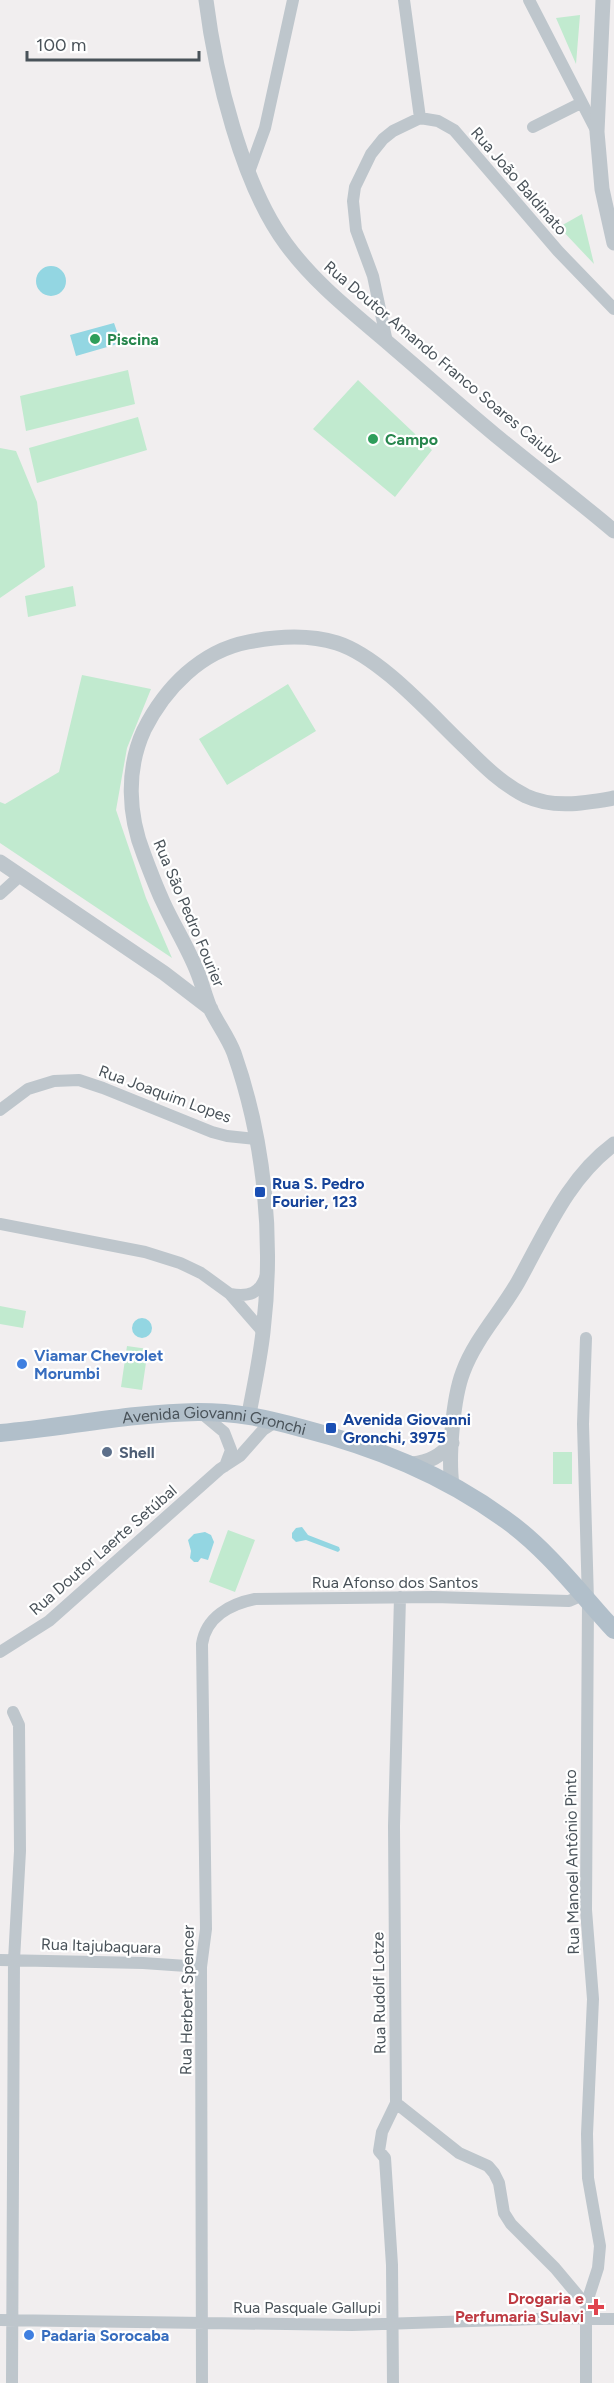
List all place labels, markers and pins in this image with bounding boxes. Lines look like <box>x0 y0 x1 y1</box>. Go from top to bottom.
place label: Piscina <box>107 330 159 349</box>
marker: Piscina <box>88 332 102 346</box>
place label: Campo <box>385 430 438 449</box>
marker: Campo <box>366 432 380 446</box>
place label: Rua S. Pedro Fourier, 123 <box>272 1174 364 1211</box>
marker: Rua S. Pedro Fourier, 123 <box>253 1185 267 1199</box>
place label: Viamar Chevrolet Morumbi <box>34 1346 163 1383</box>
marker: Viamar Chevrolet Morumbi <box>15 1357 29 1371</box>
place label: Avenida Giovanni Gronchi, 3975 <box>343 1410 471 1447</box>
marker: Avenida Giovanni Gronchi, 3975 <box>324 1421 338 1435</box>
place label: Shell <box>119 1443 155 1462</box>
marker: Shell <box>100 1445 114 1459</box>
place label: Drogaria e Perfumaria Sulavi <box>455 2289 584 2326</box>
marker: Drogaria e Perfumaria Sulavi <box>589 2300 603 2314</box>
place label: Padaria Sorocaba <box>41 2326 169 2345</box>
marker: Padaria Sorocaba <box>22 2328 36 2342</box>

